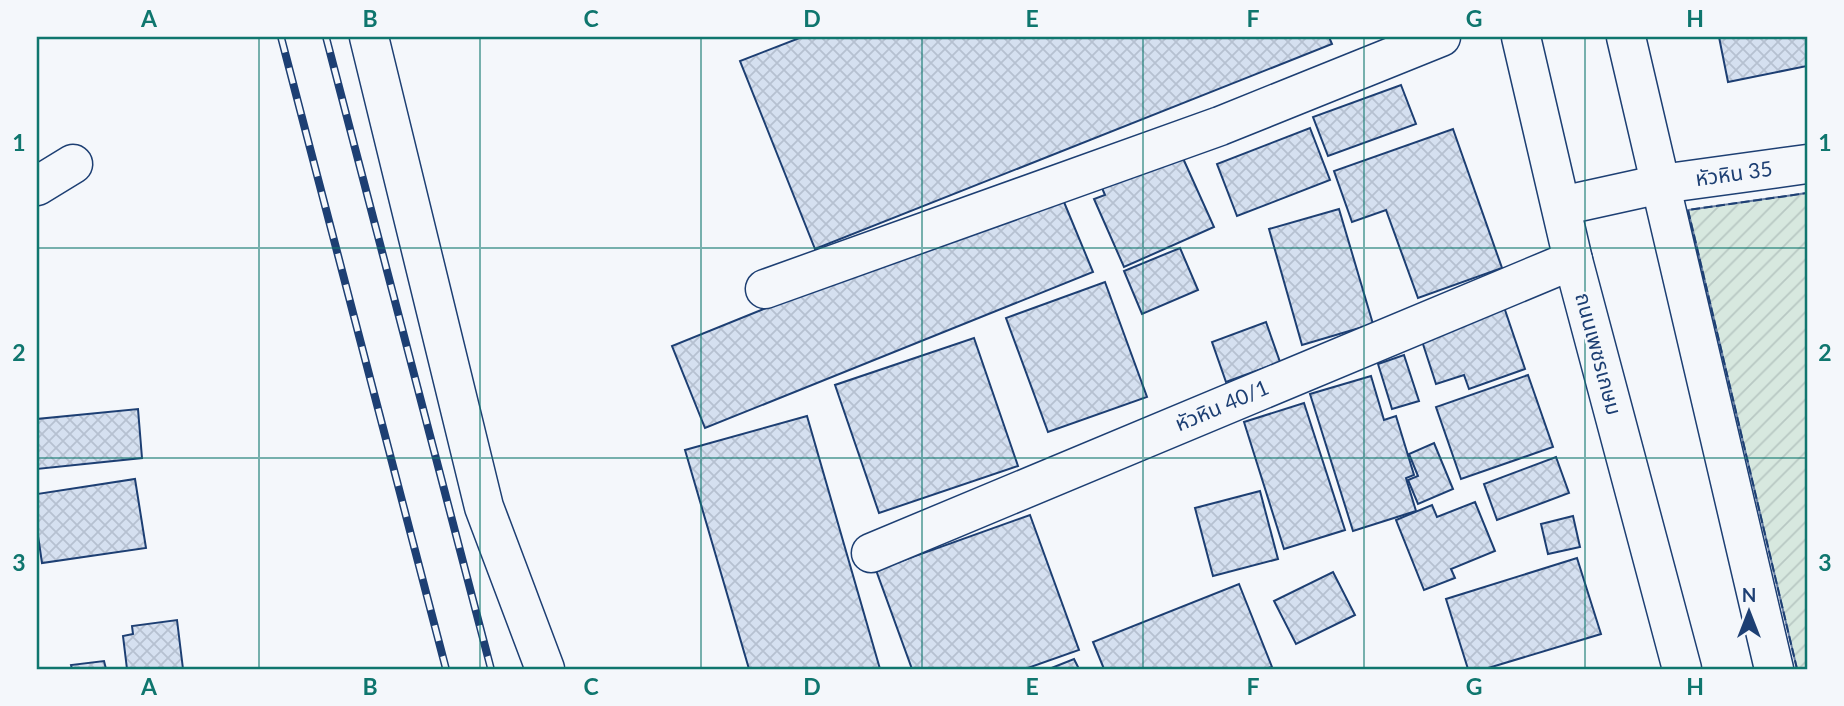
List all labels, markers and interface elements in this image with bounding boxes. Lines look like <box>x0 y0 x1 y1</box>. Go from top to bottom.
text: A <box>140 4 158 32</box>
text: B <box>362 4 378 32</box>
text: C <box>583 4 599 32</box>
text: D <box>803 4 821 32</box>
text: E <box>1025 4 1039 32</box>
text: F <box>1246 4 1260 32</box>
text: G <box>1466 4 1482 32</box>
text: H <box>1686 4 1704 32</box>
text: 1 <box>12 128 26 156</box>
text: 1 <box>1818 128 1832 156</box>
street label: หัวหิน 35 <box>1694 155 1774 190</box>
street label: ถนนเพชรเกษม <box>1571 290 1628 418</box>
text: 2 <box>12 338 26 366</box>
text: 2 <box>1818 338 1832 366</box>
street label: หัวหิน 40/1 <box>1171 374 1272 436</box>
text: 3 <box>12 548 26 576</box>
text: 3 <box>1818 548 1832 576</box>
north arrow <box>1714 576 1784 646</box>
text: N <box>1742 583 1756 606</box>
text: A <box>140 672 158 700</box>
text: B <box>362 672 378 700</box>
text: C <box>583 672 599 700</box>
text: D <box>803 672 821 700</box>
text: E <box>1025 672 1039 700</box>
text: F <box>1246 672 1260 700</box>
text: G <box>1466 672 1482 700</box>
text: H <box>1686 672 1704 700</box>

